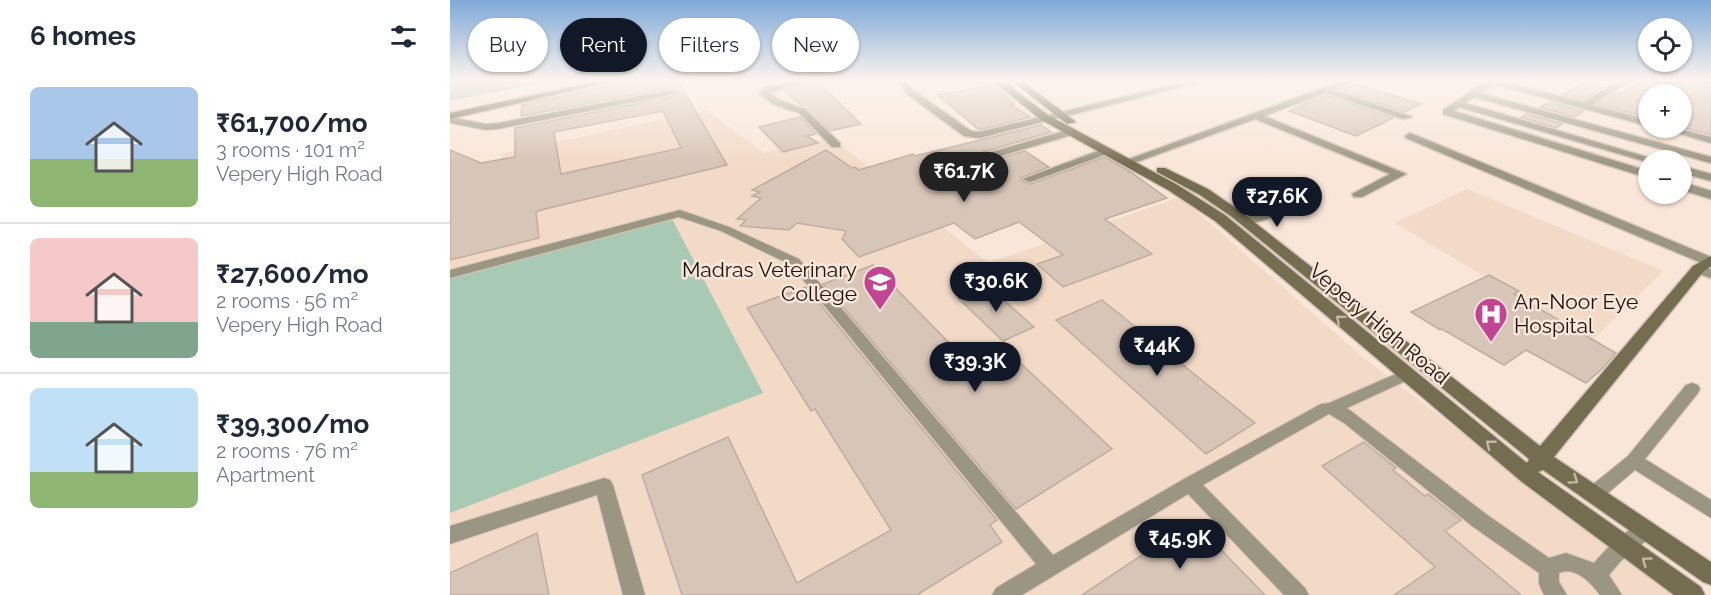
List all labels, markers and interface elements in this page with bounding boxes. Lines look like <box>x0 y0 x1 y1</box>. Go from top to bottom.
chip: Buy <box>468 18 548 72</box>
chip: Rent <box>560 18 647 72</box>
chip: Filters <box>659 18 760 72</box>
chip: New <box>772 18 859 72</box>
map controls <box>1638 18 1692 204</box>
button: locate <box>1638 18 1692 72</box>
icon: filters <box>387 20 420 53</box>
text: 6 homes <box>30 21 136 51</box>
button: + <box>1638 84 1692 138</box>
text: ₹61,700/mo <box>216 108 368 138</box>
icon: home <box>78 111 150 183</box>
text: 3 rooms · 101 m² <box>216 138 365 162</box>
button: − <box>1638 150 1692 204</box>
pin: ₹61.7K <box>915 152 1013 203</box>
text: ₹61.7K <box>933 159 995 183</box>
text: Vepery High Road <box>216 162 383 186</box>
pin: ₹27.6K <box>1228 177 1326 228</box>
text: ₹27.6K <box>1246 184 1308 208</box>
place label: Madras Veterinary College <box>682 257 857 306</box>
street label: Vepery High Road <box>1304 258 1454 389</box>
text: ₹27,600/mo <box>216 259 368 289</box>
icon: home <box>78 262 150 334</box>
pin: ₹30.6K <box>947 262 1045 313</box>
school or university icon: Madras Veterinary College <box>862 264 898 311</box>
text: ₹30.6K <box>964 269 1028 293</box>
text: 2 rooms · 56 m² <box>216 289 358 313</box>
place label: An-Noor Eye Hospital <box>1514 289 1638 338</box>
hospital icon: An-Noor Eye Hospital <box>1473 296 1509 343</box>
text: Vepery High Road <box>216 313 383 337</box>
one-way arrow <box>1336 316 1347 327</box>
pin: ₹44K <box>1121 326 1193 377</box>
text: ₹44K <box>1134 333 1180 357</box>
pin: ₹39.3K <box>926 342 1024 393</box>
text: ₹39.3K <box>944 349 1006 373</box>
text: ₹39,300/mo <box>216 409 369 439</box>
icon: home <box>78 412 150 484</box>
text: 2 rooms · 76 m² <box>216 439 358 463</box>
one-way arrow <box>1486 440 1497 451</box>
text: Apartment <box>216 463 315 487</box>
one-way arrow <box>1567 473 1578 484</box>
pin: ₹45.9K <box>1131 519 1229 570</box>
text: ₹45.9K <box>1149 526 1211 550</box>
one-way arrow <box>1642 557 1653 568</box>

